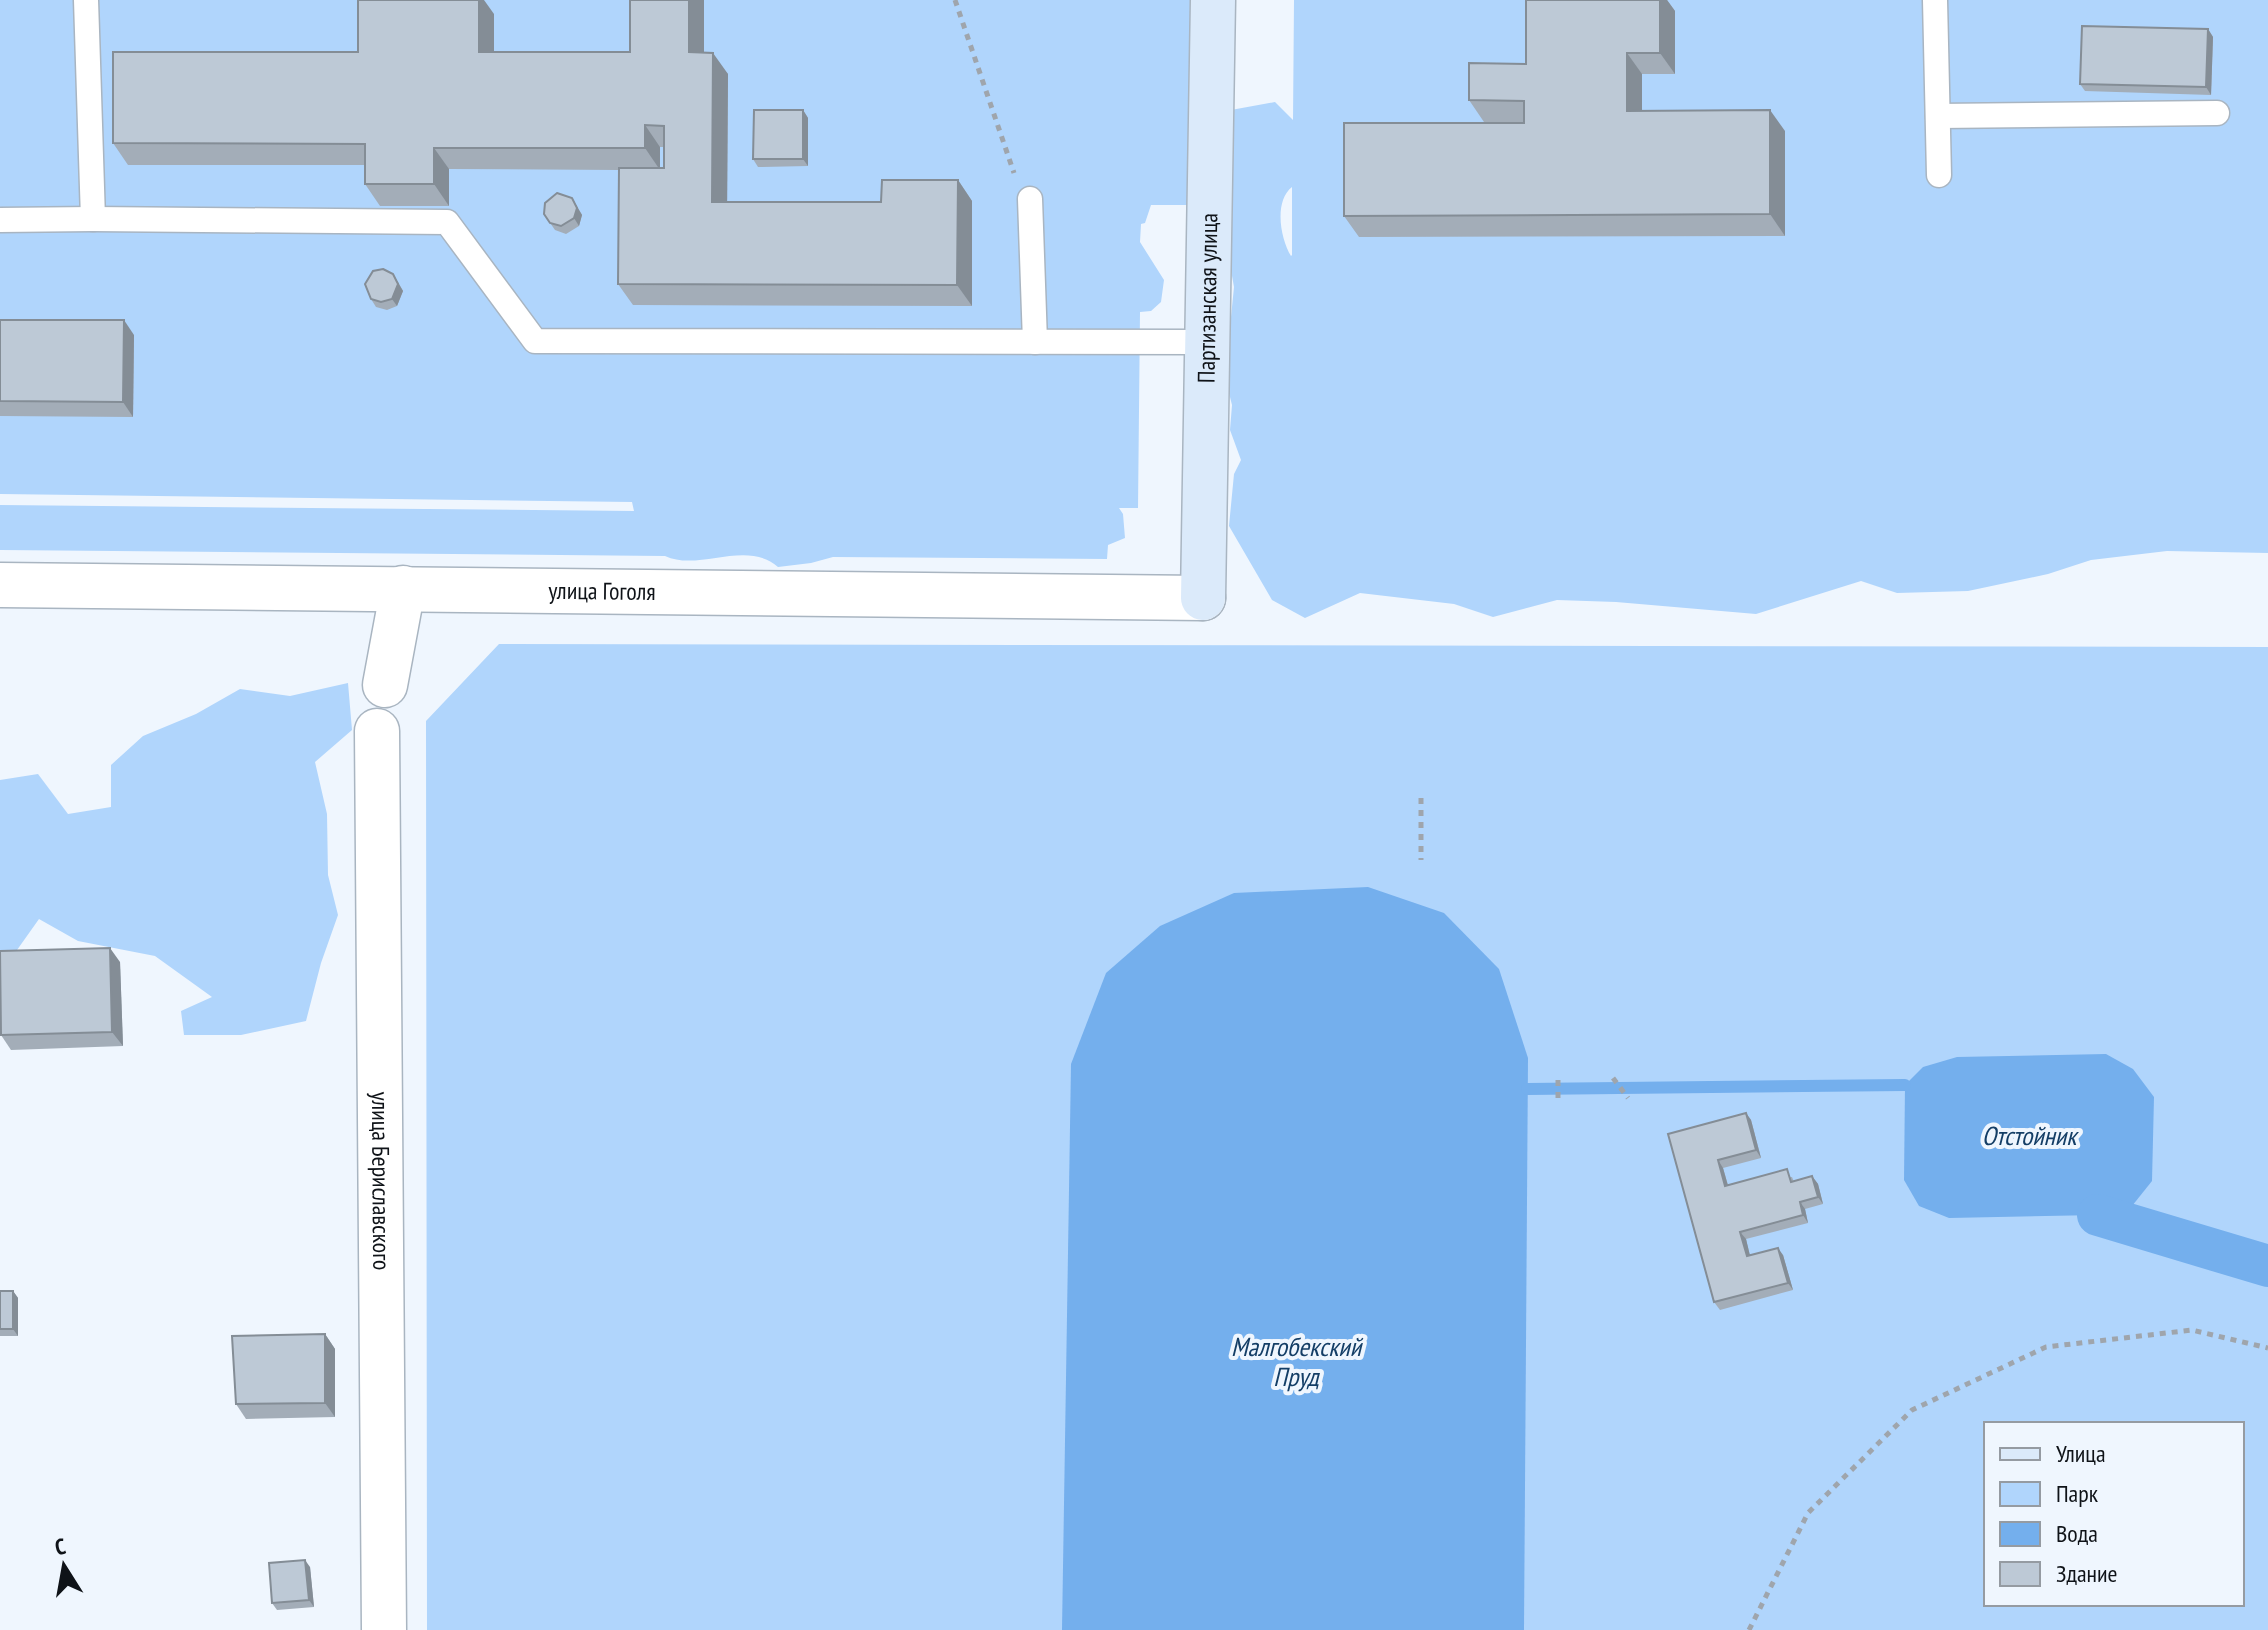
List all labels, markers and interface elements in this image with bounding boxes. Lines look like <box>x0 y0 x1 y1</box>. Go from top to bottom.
street label: Партизанская улица <box>1191 213 1224 383</box>
street label: улица Гоголя <box>548 575 656 607</box>
street label: улица Бериславского <box>365 1092 397 1270</box>
water label: Отстойник <box>1982 1119 2079 1152</box>
water label: Малгобекский Пруд <box>1231 1330 1364 1393</box>
legend <box>1984 1422 2244 1606</box>
text: Улица <box>2056 1438 2106 1469</box>
text: Парк <box>2056 1478 2099 1509</box>
text: Вода <box>2056 1518 2098 1549</box>
north arrow <box>24 1526 104 1606</box>
text: С <box>53 1532 68 1561</box>
text: Здание <box>2056 1558 2117 1589</box>

